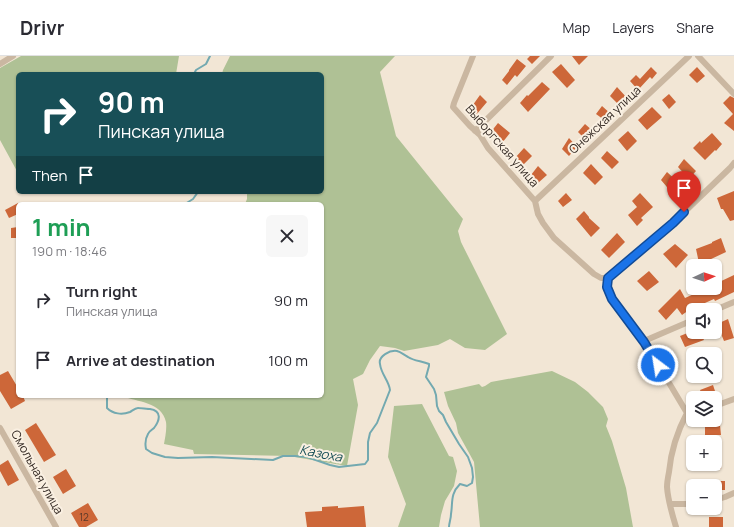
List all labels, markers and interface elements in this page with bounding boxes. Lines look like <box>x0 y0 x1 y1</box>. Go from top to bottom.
text: Drivr <box>20 15 64 41</box>
text: Map <box>562 18 590 37</box>
text: Layers <box>612 18 654 37</box>
text: Share <box>676 18 714 37</box>
street label: Онежская улица <box>565 82 644 158</box>
text: 90 m <box>98 83 165 121</box>
icon: right <box>32 88 84 140</box>
street label: Выборгская улица <box>462 101 543 191</box>
text: Пинская улица <box>98 119 225 143</box>
icon: arrive <box>75 164 97 186</box>
text: Then <box>32 165 67 186</box>
pin <box>667 171 701 212</box>
icon: arrive <box>673 177 695 199</box>
text: 1 min <box>32 210 91 243</box>
button: close <box>266 215 308 257</box>
text: 190 m · 18:46 <box>32 242 107 260</box>
north arrow <box>686 259 722 295</box>
map controls <box>686 259 722 515</box>
text: Turn right <box>66 281 137 302</box>
icon: right <box>32 289 54 311</box>
text: 90 m <box>274 290 308 311</box>
text: Пинская улица <box>66 302 157 320</box>
button: sound <box>686 303 722 339</box>
position arrow <box>637 344 679 386</box>
button: search <box>686 347 722 383</box>
icon: arrive <box>32 349 54 371</box>
text: Arrive at destination <box>66 350 215 371</box>
text: 100 m <box>268 350 308 371</box>
button: layers <box>686 391 722 427</box>
street label: Смольная улица <box>7 427 68 517</box>
button: + <box>686 435 722 471</box>
water label: Казоха <box>298 440 345 466</box>
button: − <box>686 479 722 515</box>
house number: 12 <box>79 510 89 524</box>

